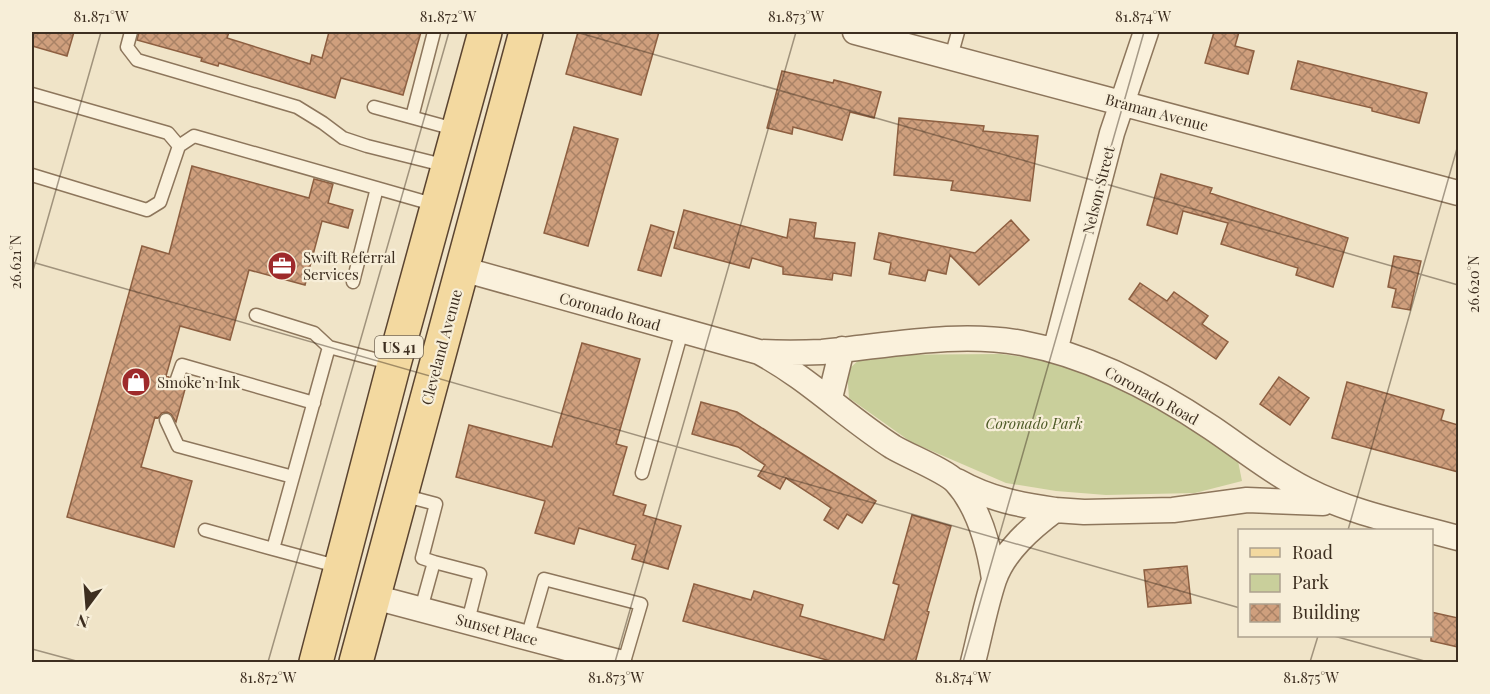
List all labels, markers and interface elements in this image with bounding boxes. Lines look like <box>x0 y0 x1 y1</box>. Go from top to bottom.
text: 81.871°W <box>74 6 129 26</box>
text: 81.872°W <box>420 6 477 26</box>
text: 81.873°W <box>768 6 824 26</box>
text: 81.874°W <box>1115 6 1171 26</box>
street label: Braman Avenue <box>1103 89 1211 135</box>
street label: Nelson Street <box>1077 143 1119 236</box>
text: 26.621°N <box>5 234 25 289</box>
place label: Swift Referral Services <box>303 247 396 284</box>
office icon: Swift Referral Services <box>266 250 298 282</box>
text: 26.620°N <box>1463 255 1483 313</box>
street label: Cleveland Avenue <box>416 287 466 407</box>
street label: Coronado Road <box>557 287 663 335</box>
road number: US 41 <box>375 336 423 358</box>
street label: Coronado Road <box>1102 361 1203 429</box>
shop icon: Smoke’n Ink <box>120 366 152 398</box>
place label: Smoke’n Ink <box>157 372 241 392</box>
park label: Coronado Park <box>985 413 1083 433</box>
legend <box>1238 529 1433 637</box>
text: Road <box>1292 540 1333 564</box>
text: Park <box>1292 570 1329 594</box>
north arrow <box>57 577 117 637</box>
text: Building <box>1292 600 1360 624</box>
street label: Sunset Place <box>454 608 540 650</box>
text: N <box>74 610 91 634</box>
text: 81.872°W <box>240 667 297 687</box>
text: 81.873°W <box>588 667 644 687</box>
text: 81.874°W <box>935 667 991 687</box>
text: 81.875°W <box>1283 667 1339 687</box>

